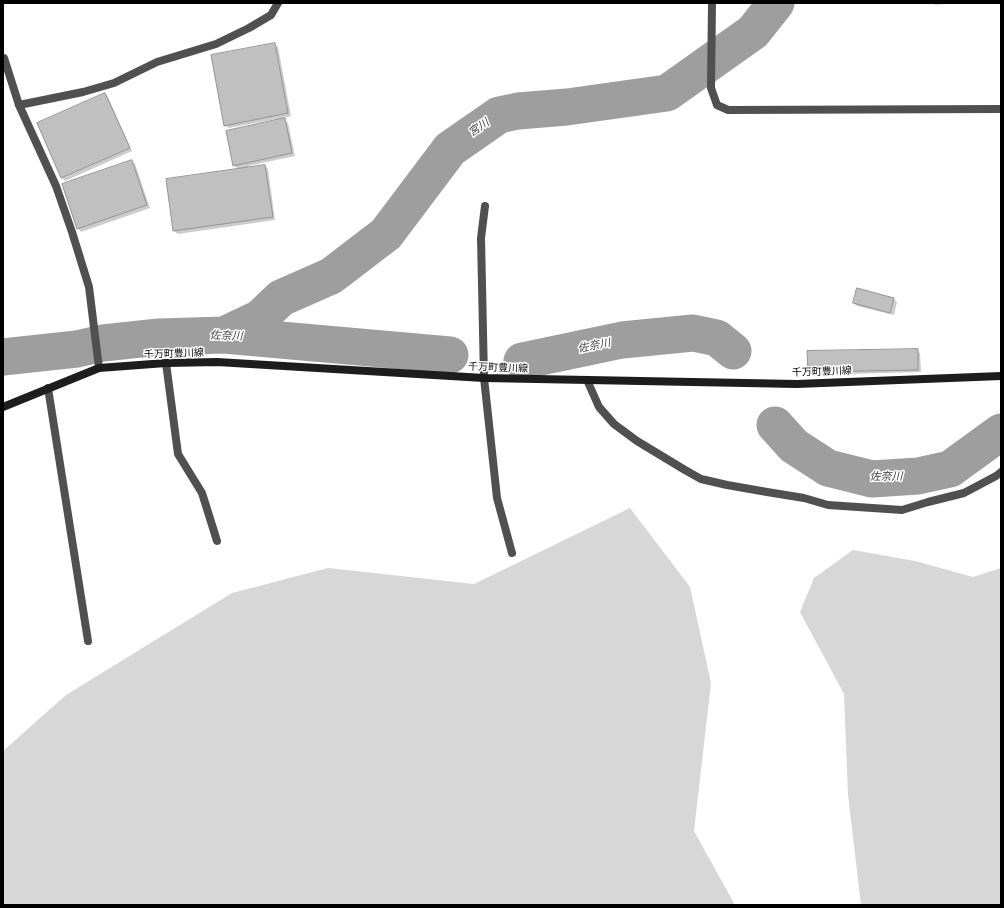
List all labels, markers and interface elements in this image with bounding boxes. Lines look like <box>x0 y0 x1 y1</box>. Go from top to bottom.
water label: 宮川 <box>466 116 492 140</box>
water label: 佐奈川 <box>209 329 243 343</box>
water label: 佐奈川 <box>577 336 611 356</box>
street label: 千万町豊川線 <box>144 347 204 361</box>
street label: 千万町豊川線 <box>468 361 528 375</box>
street label: 千万町豊川線 <box>792 365 852 379</box>
water label: 佐奈川 <box>870 470 902 484</box>

